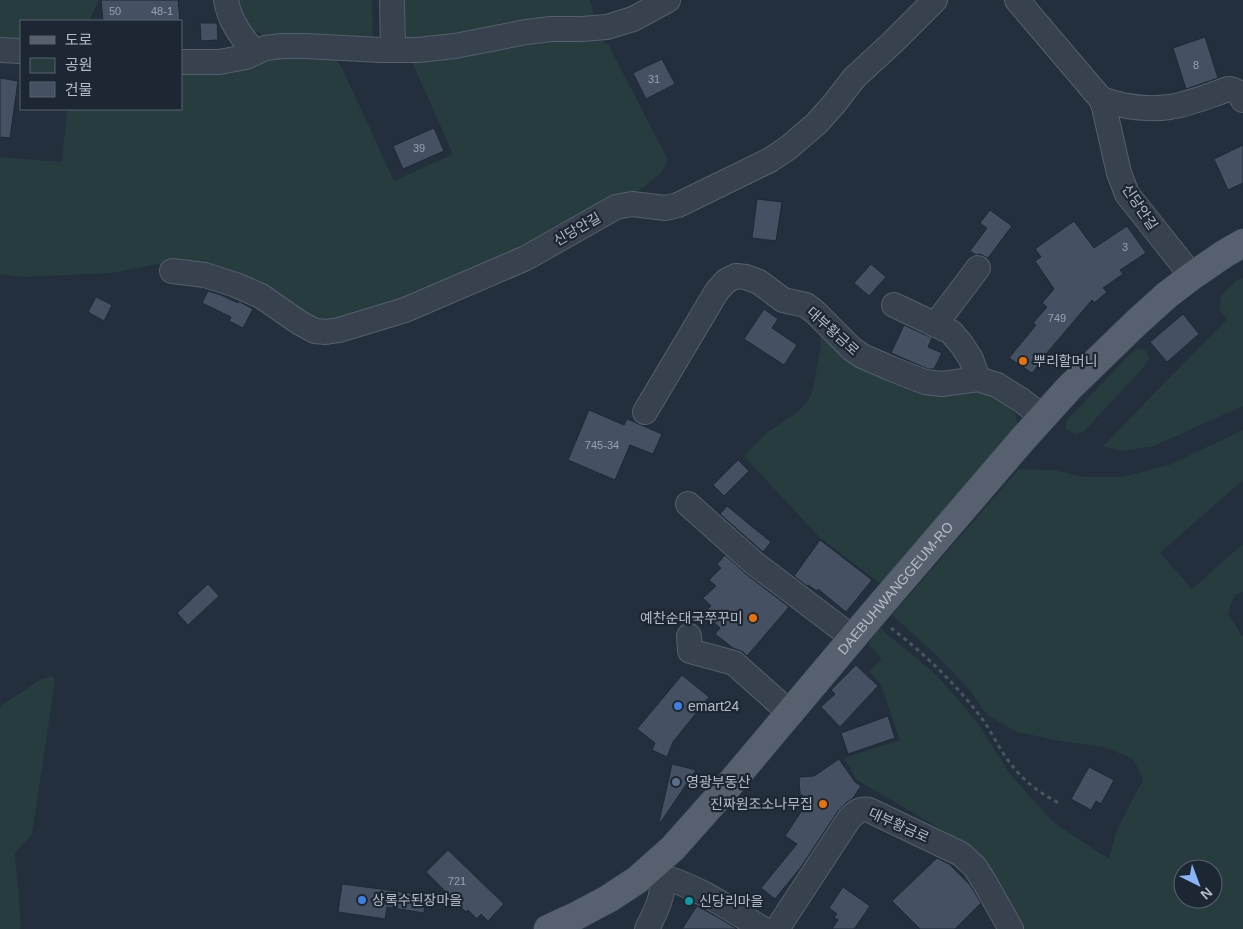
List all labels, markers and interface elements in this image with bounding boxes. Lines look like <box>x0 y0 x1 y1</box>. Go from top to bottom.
house number: 50 <box>109 5 121 17</box>
house number: 48-1 <box>151 5 173 17</box>
legend <box>20 20 182 110</box>
text: 도로 <box>65 31 93 48</box>
text: 공원 <box>65 56 93 73</box>
house number: 8 <box>1193 59 1199 71</box>
house number: 31 <box>648 73 660 85</box>
text: 건물 <box>65 81 93 98</box>
house number: 39 <box>413 142 425 154</box>
street label: 신당안길 <box>1119 181 1161 233</box>
street label: 신당안길 <box>551 209 603 249</box>
house number: 3 <box>1122 241 1128 253</box>
street label: 대부황금로 <box>804 304 862 359</box>
house number: 749 <box>1048 312 1066 324</box>
place label: 뿌리할머니 <box>1033 353 1097 369</box>
marker: 뿌리할머니 <box>1017 355 1029 367</box>
house number: 745-34 <box>585 439 619 451</box>
street label: DAEBUHWANGGEUM-RO <box>834 518 956 658</box>
place label: 예찬순대국쭈꾸미 <box>640 610 743 626</box>
marker: 예찬순대국쭈꾸미 <box>747 612 759 624</box>
place label: emart24 <box>688 698 740 714</box>
marker: emart24 <box>672 700 684 712</box>
place label: 영광부동산 <box>686 774 751 790</box>
marker: 영광부동산 <box>670 776 682 788</box>
place label: 진짜원조소나무집 <box>710 796 813 812</box>
marker: 진짜원조소나무집 <box>817 798 829 810</box>
street label: 대부황금로 <box>866 805 932 845</box>
north arrow <box>1173 859 1223 909</box>
house number: 721 <box>448 875 466 887</box>
text: N <box>1198 884 1216 903</box>
place label: 상록수된장마을 <box>372 892 462 908</box>
place label: 신당리마을 <box>699 893 764 909</box>
marker: 상록수된장마을 <box>356 894 368 906</box>
marker: 신당리마을 <box>683 895 695 907</box>

